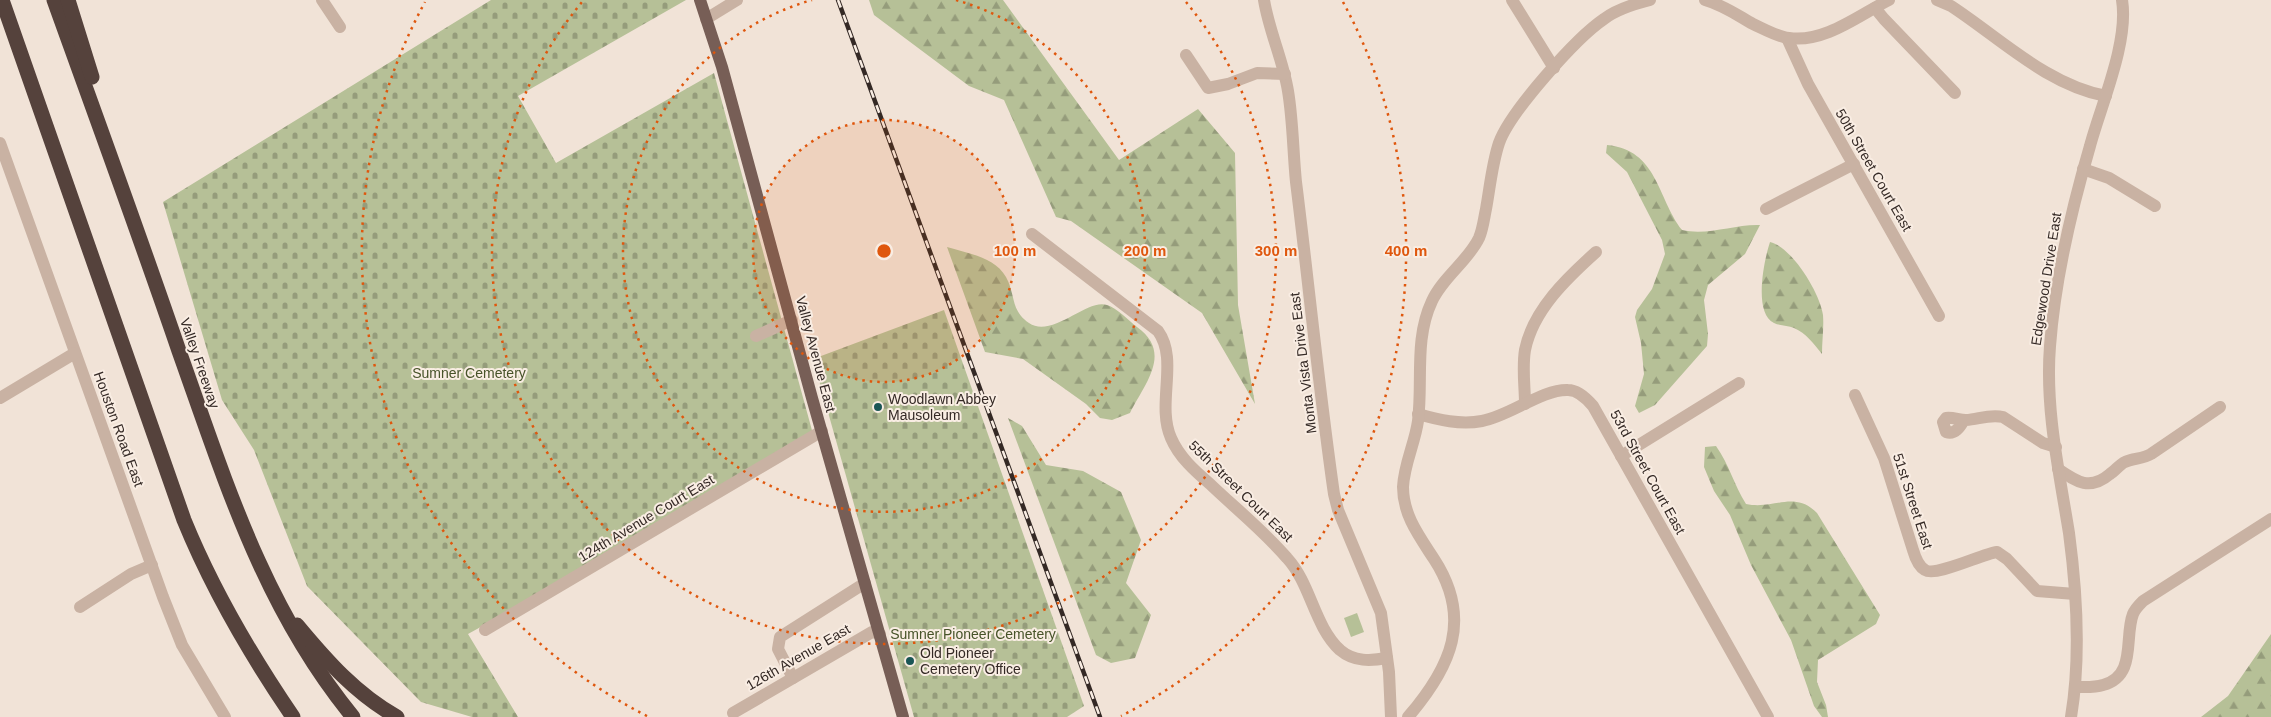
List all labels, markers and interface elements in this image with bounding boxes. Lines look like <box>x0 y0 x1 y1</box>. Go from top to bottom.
street label: 50th Street Court East <box>1832 106 1916 234</box>
street label: Edgewood Drive East <box>2028 211 2064 347</box>
centre of rings <box>875 242 893 260</box>
text: 100 m <box>994 242 1036 259</box>
text: 200 m <box>1124 242 1166 259</box>
text: 300 m <box>1255 242 1297 259</box>
text: 400 m <box>1385 242 1427 259</box>
street label: Monta Vista Drive East <box>1286 291 1320 435</box>
street label: Valley Avenue East <box>793 294 839 414</box>
street label: Valley Freeway <box>177 316 223 410</box>
park label: Sumner Cemetery <box>412 365 526 381</box>
street label: Houston Road East <box>91 369 147 489</box>
place label: Woodlawn Abbey Mausoleum <box>888 391 996 423</box>
marker: Woodlawn Abbey Mausoleum <box>872 401 884 413</box>
street label: 53rd Street Court East <box>1607 407 1689 537</box>
street label: 55th Street Court East <box>1186 437 1296 545</box>
street label: 51st Street East <box>1890 451 1936 551</box>
street label: 124th Avenue Court East <box>575 471 717 565</box>
street label: 126th Avenue East <box>743 621 853 693</box>
park label: Sumner Pioneer Cemetery <box>890 626 1056 642</box>
place label: Old Pioneer Cemetery Office <box>920 645 1021 677</box>
marker: Old Pioneer Cemetery Office <box>904 655 916 667</box>

